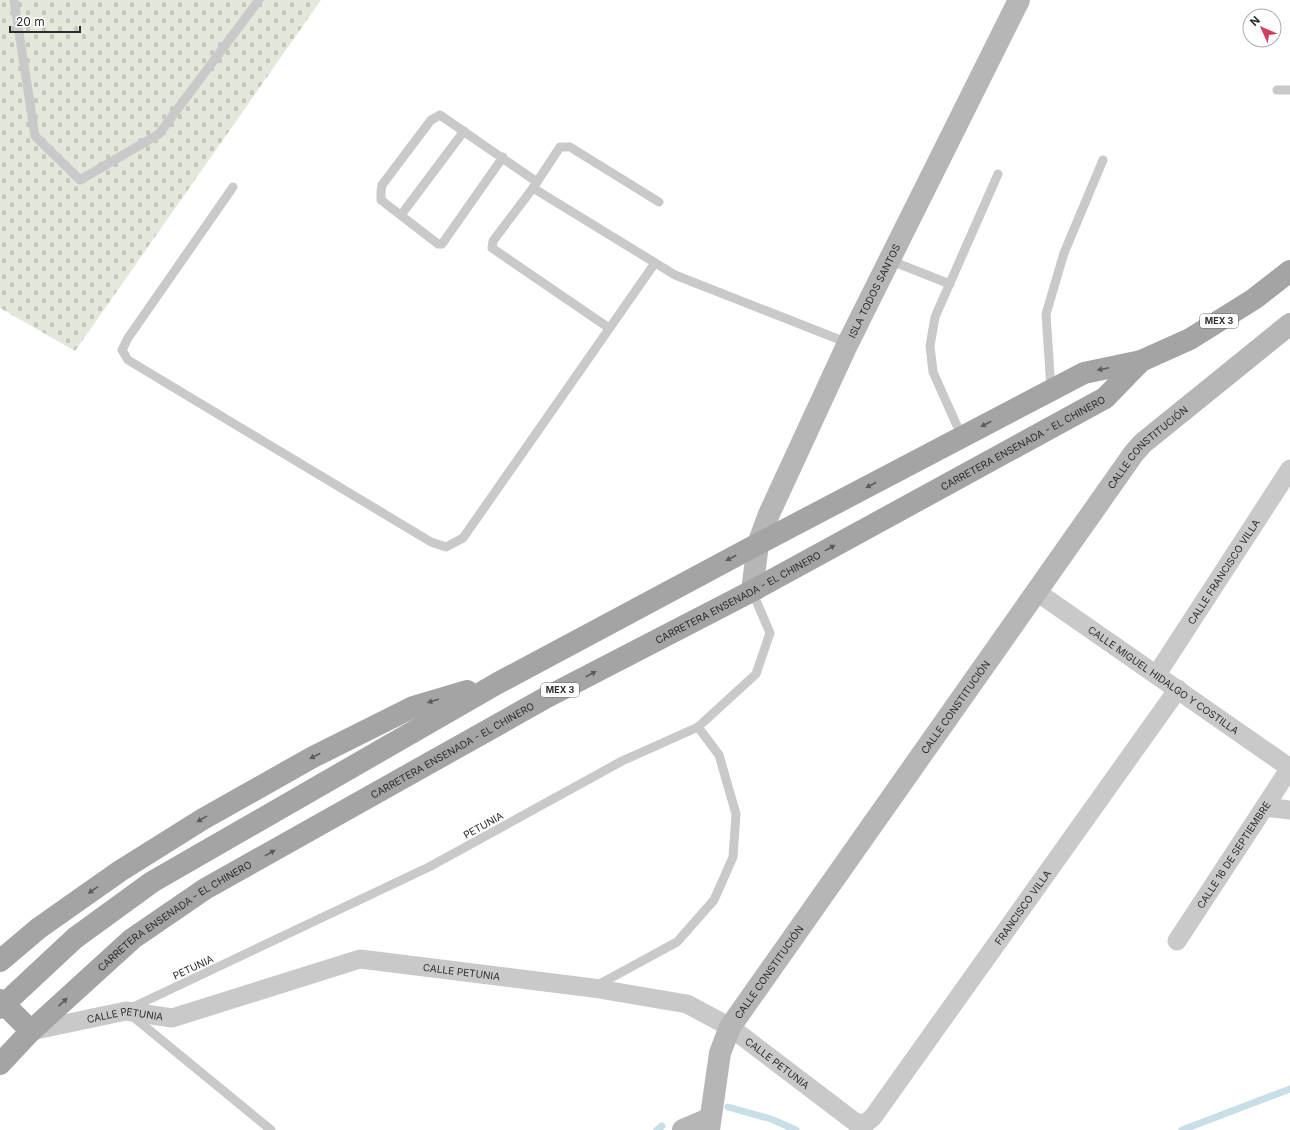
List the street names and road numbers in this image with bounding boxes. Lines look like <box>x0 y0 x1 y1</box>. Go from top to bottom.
street label: ISLA TODOS SANTOS <box>846 242 902 340</box>
road number: MEX 3 <box>1200 314 1238 328</box>
street label: CARRETERA ENSENADA - EL CHINERO <box>938 393 1107 493</box>
street label: CALLE CONSTITUCIÓN <box>1105 403 1190 491</box>
street label: CALLE FRANCISCO VILLA <box>1185 517 1262 626</box>
street label: CARRETERA ENSENADA - EL CHINERO <box>653 548 823 646</box>
street label: CALLE MIGUEL HIDALGO Y COSTILLA <box>1086 623 1241 737</box>
street label: CALLE CONSTITUCIÓN <box>918 658 992 756</box>
road number: MEX 3 <box>541 683 579 697</box>
street label: CARRETERA ENSENADA - EL CHINERO <box>368 699 536 801</box>
street label: CALLE 16 DE SEPTIEMBRE <box>1194 799 1273 911</box>
street label: PETUNIA <box>461 809 505 841</box>
street label: CARRETERA ENSENADA - EL CHINERO <box>95 858 254 974</box>
street label: FRANCISCO VILLA <box>992 867 1053 947</box>
street label: CALLE CONSTITUCIÓN <box>732 923 806 1021</box>
street label: PETUNIA <box>171 952 215 982</box>
street label: CALLE PETUNIA <box>422 961 501 982</box>
street label: CALLE PETUNIA <box>86 1005 164 1025</box>
street label: CALLE PETUNIA <box>743 1035 812 1091</box>

